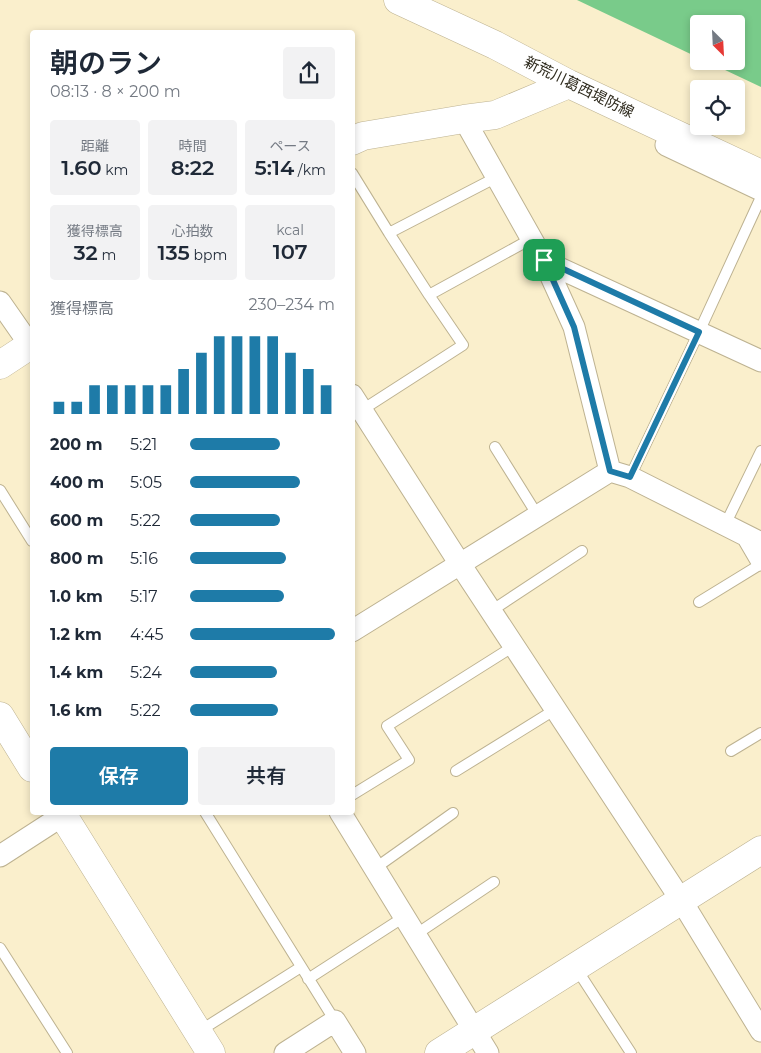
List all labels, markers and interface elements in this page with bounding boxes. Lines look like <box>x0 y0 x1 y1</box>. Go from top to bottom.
north arrow <box>690 15 745 70</box>
map controls <box>690 15 745 135</box>
text: 朝のラン <box>50 46 162 80</box>
button: share <box>283 47 335 99</box>
street label: 新荒川葛西堤防線 <box>521 52 637 121</box>
button: locate <box>690 80 745 135</box>
text: 08:13 · 8 × 200 m <box>50 82 181 101</box>
text: 距離 <box>81 137 109 155</box>
text: 時間 <box>178 137 206 155</box>
text: ペース <box>270 137 311 155</box>
text: 1.60 <box>61 155 102 180</box>
text: 8:22 <box>171 155 214 180</box>
text: 5:14 <box>255 155 294 180</box>
text: km <box>102 161 128 179</box>
text: /km <box>294 161 326 179</box>
text: kcal <box>276 221 304 239</box>
text: 獲得標高 <box>67 222 123 240</box>
text: 心拍数 <box>171 222 213 240</box>
text: 107 <box>273 239 308 264</box>
pin <box>523 239 565 281</box>
text: 32 <box>73 240 98 265</box>
text: 135 <box>158 240 190 265</box>
text: m <box>98 246 116 264</box>
text: bpm <box>190 246 227 264</box>
icon: arrive <box>530 246 558 274</box>
text: 230–234 m <box>249 295 335 314</box>
text: 獲得標高 <box>50 299 114 318</box>
text: 200 m <box>50 435 102 454</box>
text: 5:21 <box>130 435 157 454</box>
text: 400 m <box>50 473 104 492</box>
text: 5:05 <box>130 473 162 492</box>
text: 600 m <box>50 511 103 530</box>
text: 5:22 <box>130 511 161 530</box>
text: 800 m <box>50 549 104 568</box>
text: 5:16 <box>130 549 158 568</box>
text: 1.0 km <box>50 587 103 606</box>
text: 5:17 <box>130 587 158 606</box>
text: 1.2 km <box>50 625 102 644</box>
text: 4:45 <box>130 625 164 644</box>
text: 1.4 km <box>50 663 103 682</box>
text: 5:24 <box>130 663 162 682</box>
text: 1.6 km <box>50 701 102 720</box>
text: 5:22 <box>130 701 161 720</box>
button: 保存 <box>50 747 188 805</box>
button: 共有 <box>198 747 335 805</box>

